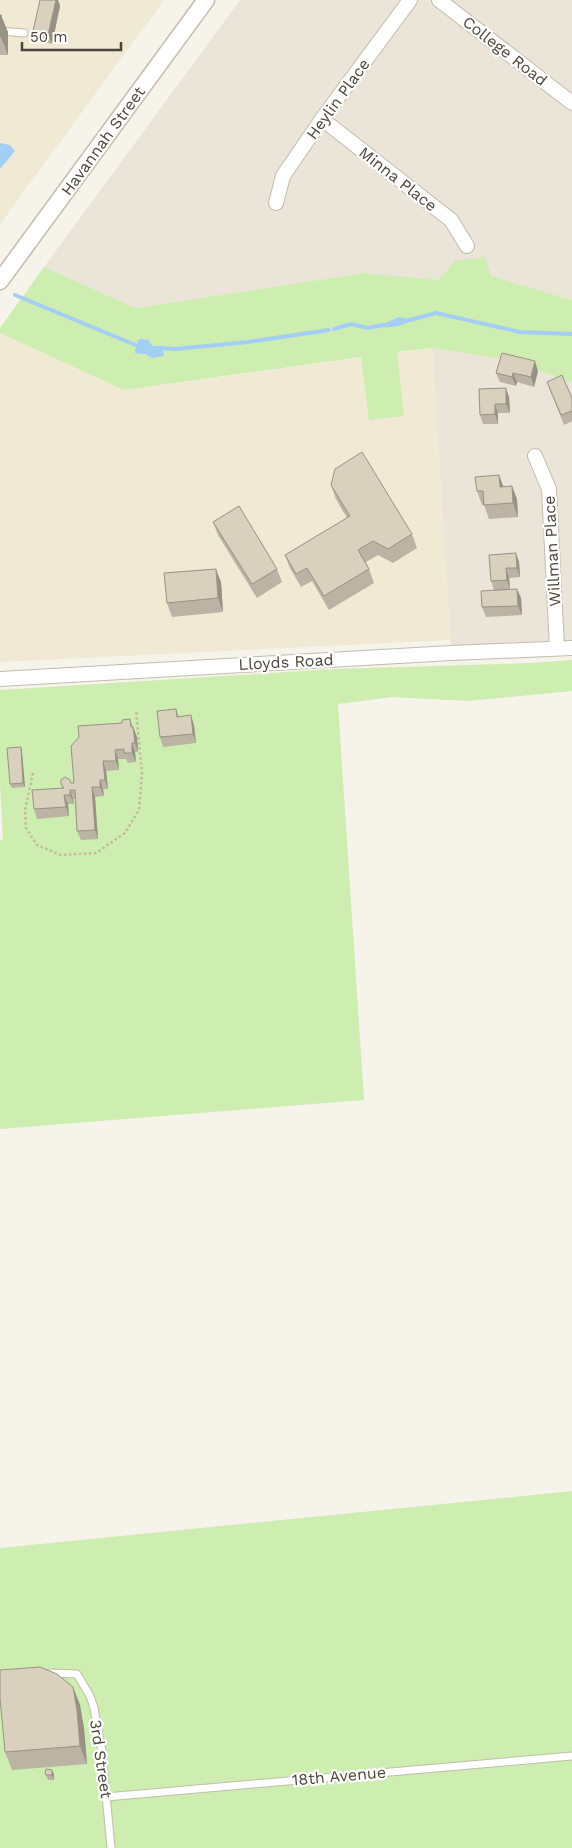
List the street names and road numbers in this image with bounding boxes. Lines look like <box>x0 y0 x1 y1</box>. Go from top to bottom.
street label: College Road <box>459 12 551 90</box>
street label: Heylin Place <box>302 55 374 143</box>
street label: Havannah Street <box>57 83 149 199</box>
street label: Minna Place <box>355 143 441 215</box>
street label: Willman Place <box>540 495 564 607</box>
street label: Lloyds Road <box>238 650 334 674</box>
street label: 3rd Street <box>86 1718 116 1800</box>
street label: 18th Avenue <box>291 1762 387 1790</box>

